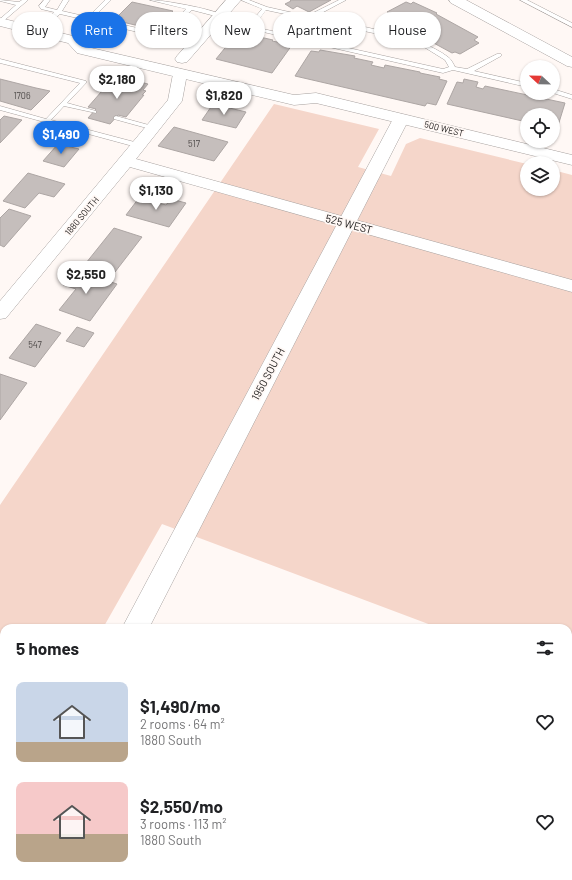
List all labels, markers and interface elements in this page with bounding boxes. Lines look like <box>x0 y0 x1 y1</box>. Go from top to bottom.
chip: Buy <box>12 12 63 48</box>
chip: Rent <box>71 12 127 48</box>
chip: Filters <box>135 12 202 48</box>
chip: New <box>210 12 265 48</box>
chip: Apartment <box>273 12 366 48</box>
chip: House <box>374 12 441 48</box>
north arrow <box>520 60 560 100</box>
map controls <box>520 60 560 196</box>
pin: $2,180 <box>84 66 150 100</box>
text: $2,180 <box>98 71 136 87</box>
pin: $1,820 <box>191 82 257 116</box>
text: $1,820 <box>205 87 243 103</box>
house number: 1706 <box>13 90 31 101</box>
button: locate <box>520 108 560 148</box>
street label: 500 WEST <box>423 118 465 139</box>
pin: $1,490 <box>28 121 94 155</box>
text: $1,490 <box>42 126 80 142</box>
house number: 517 <box>188 138 201 149</box>
button: layers <box>520 156 560 196</box>
pin: $1,130 <box>123 177 189 211</box>
text: $1,130 <box>139 182 173 198</box>
street label: 1880 SOUTH <box>62 194 101 237</box>
street label: 525 WEST <box>324 211 374 236</box>
pin: $2,550 <box>53 261 119 295</box>
text: $2,550 <box>66 266 106 282</box>
house number: 547 <box>28 339 43 350</box>
street label: 1950 SOUTH <box>248 345 287 402</box>
icon: filters <box>534 637 556 659</box>
text: 5 homes <box>16 638 79 658</box>
text: $1,490/mo <box>140 696 220 716</box>
icon: home <box>48 698 96 746</box>
icon: heart <box>534 711 556 733</box>
text: 2 rooms · 64 m² <box>140 716 225 732</box>
text: 1880 South <box>140 732 201 748</box>
text: $2,550/mo <box>140 796 223 816</box>
icon: home <box>48 798 96 846</box>
icon: heart <box>534 811 556 833</box>
text: 3 rooms · 113 m² <box>140 816 227 832</box>
text: 1880 South <box>140 832 201 848</box>

